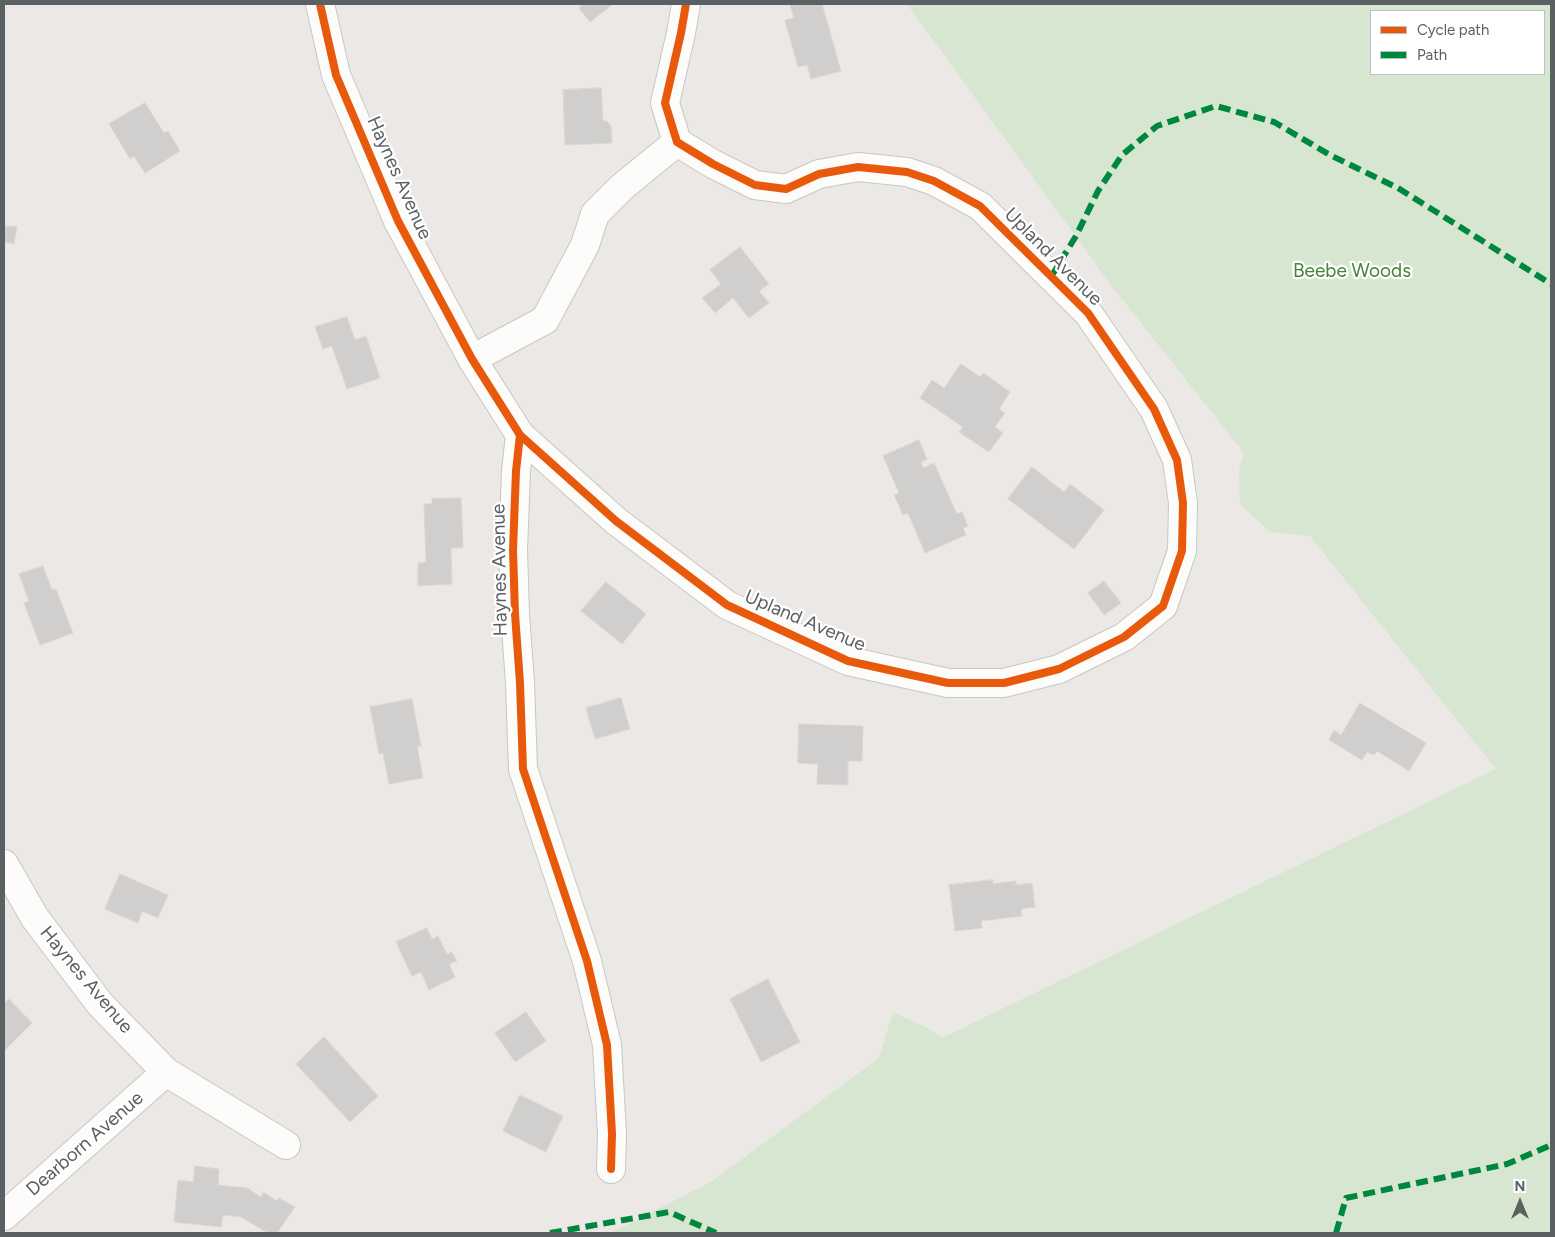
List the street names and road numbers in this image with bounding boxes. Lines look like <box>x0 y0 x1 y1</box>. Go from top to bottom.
street label: Haynes Avenue <box>362 113 436 243</box>
street label: Upland Avenue <box>999 203 1107 311</box>
street label: Haynes Avenue <box>487 504 513 636</box>
street label: Upland Avenue <box>741 585 869 657</box>
street label: Haynes Avenue <box>35 922 137 1038</box>
street label: Dearborn Avenue <box>22 1087 148 1201</box>

